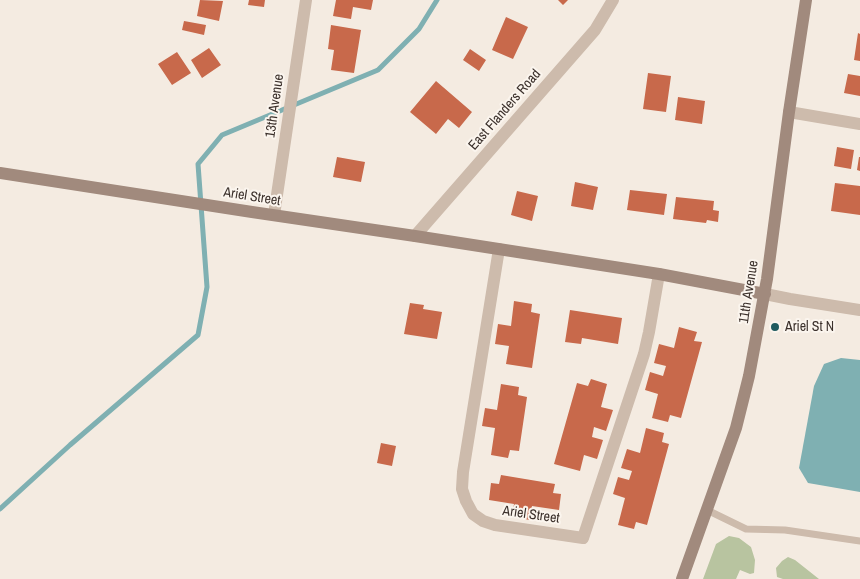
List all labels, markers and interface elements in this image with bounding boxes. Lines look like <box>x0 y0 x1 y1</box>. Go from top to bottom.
street label: East Flanders Road <box>465 66 545 154</box>
street label: 13th Avenue <box>262 73 288 139</box>
street label: Ariel Street <box>222 184 282 210</box>
street label: 11th Avenue <box>736 259 762 325</box>
place label: Ariel St N <box>785 319 834 335</box>
marker: Ariel St N <box>769 321 781 333</box>
street label: Ariel Street <box>501 503 561 527</box>

